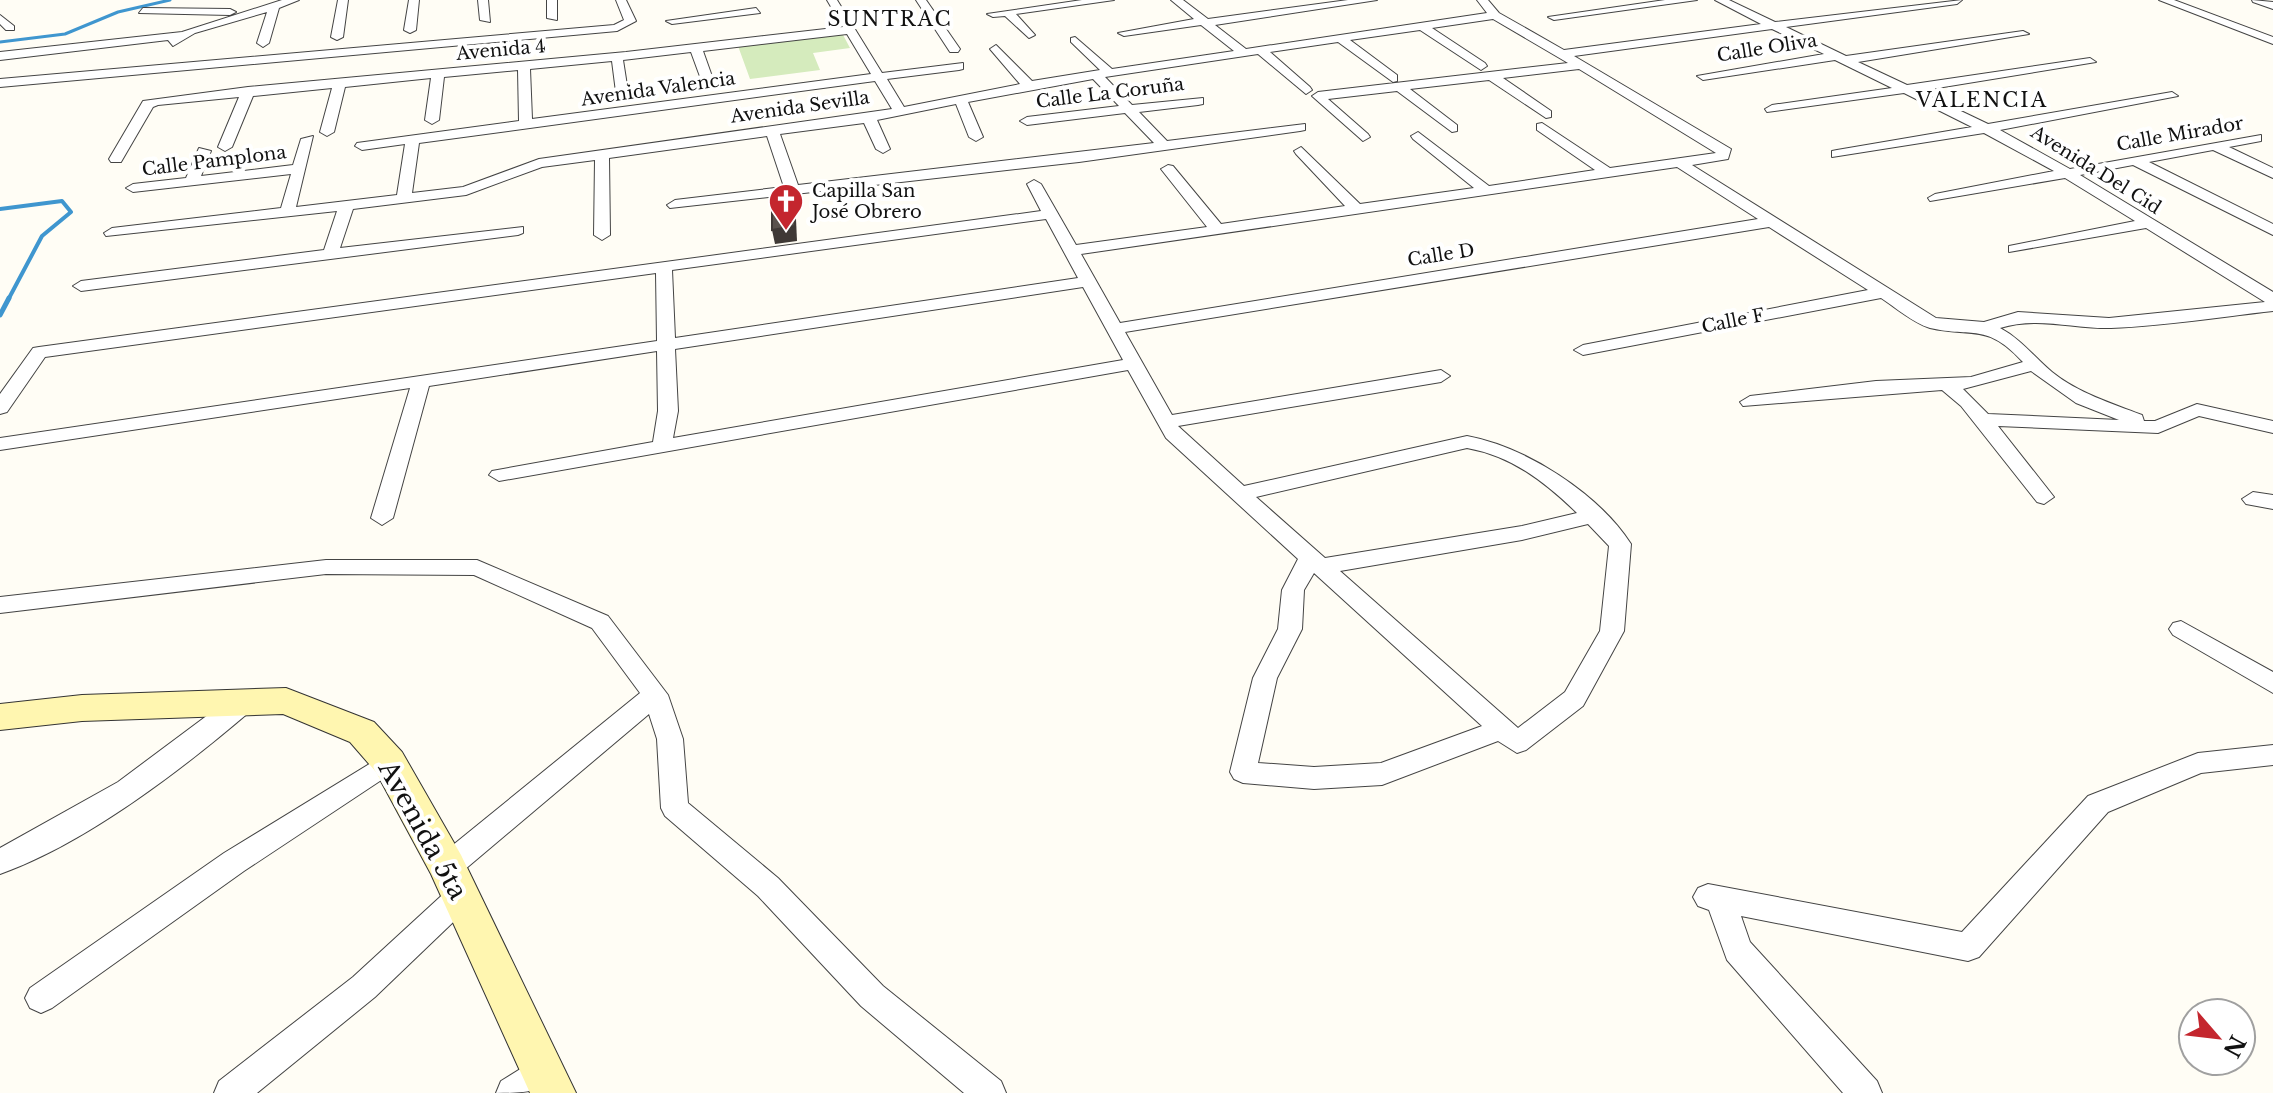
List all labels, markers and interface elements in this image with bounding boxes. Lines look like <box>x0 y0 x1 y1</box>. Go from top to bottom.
district label: SUNTRAC <box>827 7 953 31</box>
street label: Calle Oliva <box>1715 29 1819 67</box>
street label: Avenida 4 <box>454 35 547 65</box>
street label: Avenida Valencia <box>579 67 736 111</box>
street label: Calle La Coruña <box>1035 73 1185 113</box>
street label: Avenida Sevilla <box>728 86 871 128</box>
district label: VALENCIA <box>1915 88 2048 112</box>
street label: Calle Mirador <box>2115 112 2246 156</box>
street label: Avenida Del Cid <box>2026 121 2165 219</box>
street label: Calle Pamplona <box>141 141 287 181</box>
place label: Capilla San José Obrero <box>810 180 922 223</box>
church icon: Capilla San José Obrero <box>767 182 805 232</box>
street label: Calle D <box>1406 239 1476 271</box>
street label: Calle F <box>1700 304 1766 338</box>
street label: Avenida 5ta <box>371 754 475 905</box>
north arrow <box>2177 997 2257 1077</box>
text: N <box>2217 1031 2251 1062</box>

